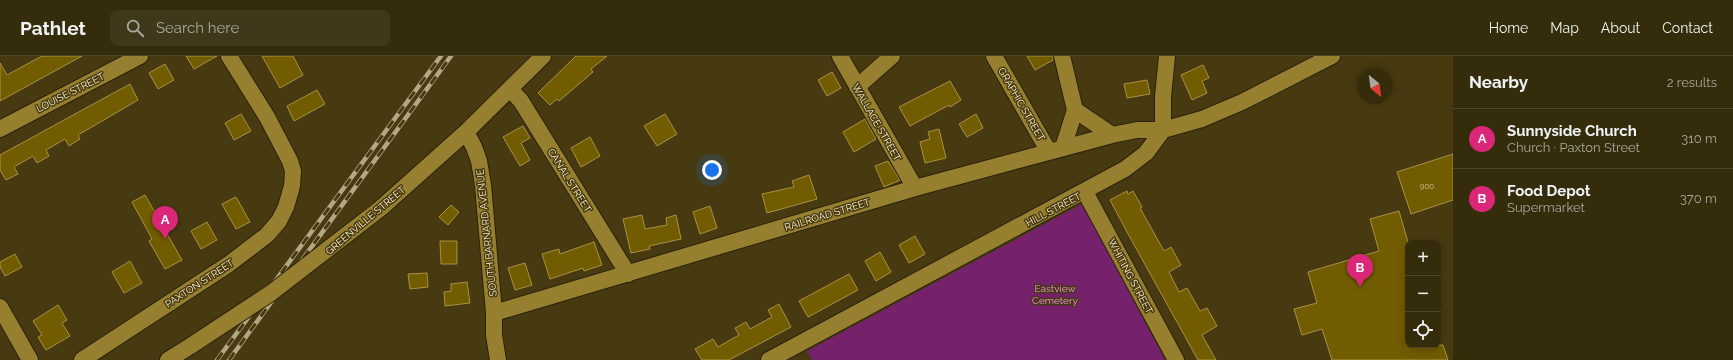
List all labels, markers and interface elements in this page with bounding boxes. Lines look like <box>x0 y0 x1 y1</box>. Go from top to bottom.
search box <box>110 10 390 46</box>
text: Pathlet <box>20 17 86 39</box>
icon: search <box>124 17 146 39</box>
text: Search here <box>156 19 239 37</box>
text: Home <box>1489 20 1528 36</box>
text: Map <box>1550 20 1579 36</box>
text: About <box>1601 20 1640 36</box>
text: Contact <box>1662 20 1713 36</box>
street label: GRAPHIC STREET <box>996 66 1047 143</box>
north arrow <box>1357 68 1393 104</box>
street label: LOUISE STREET <box>34 71 106 114</box>
text: Nearby <box>1469 72 1528 92</box>
text: 2 results <box>1667 75 1717 90</box>
street label: WALLACE STREET <box>850 82 903 163</box>
text: Sunnyside Church <box>1507 122 1637 140</box>
text: A <box>1478 131 1486 146</box>
text: 310 m <box>1681 131 1717 146</box>
text: Church · Paxton Street <box>1507 140 1640 155</box>
street label: CANAL STREET <box>546 146 594 214</box>
your location <box>702 160 722 180</box>
street label: SOUTH BARNARD AVENUE <box>474 169 499 297</box>
house number: 900 <box>1420 181 1434 191</box>
text: Food Depot <box>1507 182 1591 200</box>
street label: GREENVILLE STREET <box>323 184 407 257</box>
street label: HILL STREET <box>1024 190 1083 229</box>
text: B <box>1478 191 1486 206</box>
text: 370 m <box>1680 191 1717 206</box>
street label: RAILROAD STREET <box>783 196 871 233</box>
text: Supermarket <box>1507 200 1585 215</box>
pin: A <box>152 206 178 239</box>
street label: WHITING STREET <box>1106 237 1155 316</box>
map controls <box>1405 240 1441 348</box>
button: + <box>1405 240 1441 276</box>
pin: B <box>1347 254 1373 287</box>
street label: PAXTON STREET <box>163 257 236 310</box>
button: − <box>1405 276 1441 312</box>
park label: Eastview Cemetery <box>1032 283 1078 306</box>
button: locate <box>1405 312 1441 348</box>

